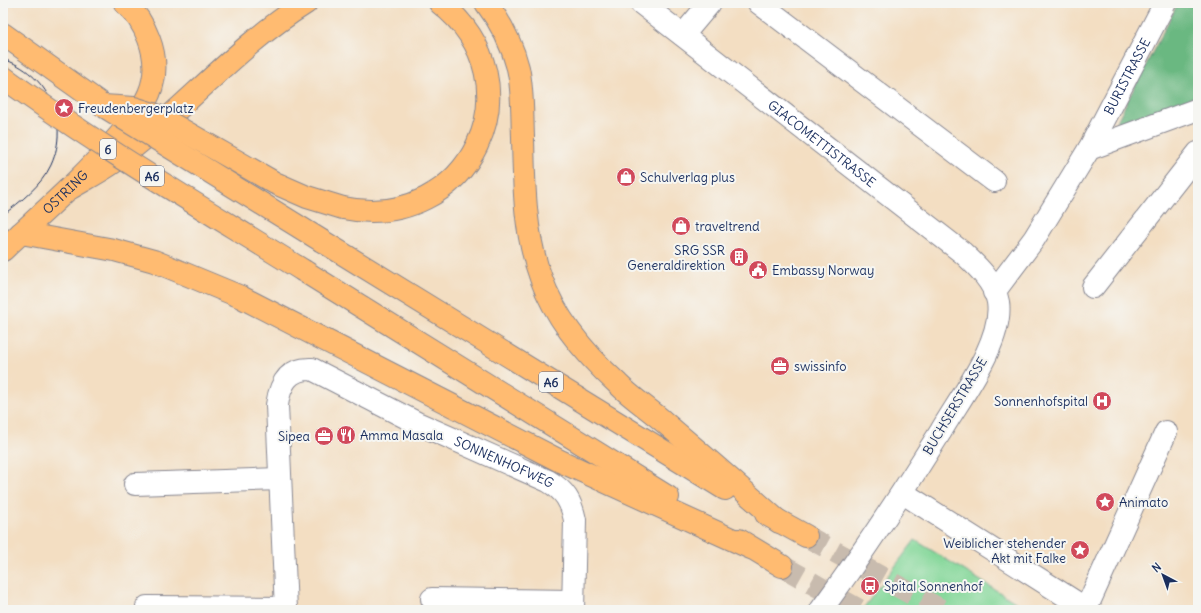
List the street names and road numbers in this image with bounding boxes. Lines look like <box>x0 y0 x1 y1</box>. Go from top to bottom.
street label: BURISTRASSE <box>1100 35 1154 118</box>
street label: GIACOMETTISTRASSE <box>764 96 880 191</box>
road number: 6 <box>100 139 116 159</box>
street label: OSTRING <box>39 166 91 218</box>
road number: A6 <box>140 166 164 186</box>
street label: BUCHSERSTRASSE <box>919 354 991 458</box>
road number: A6 <box>539 372 563 392</box>
street label: SONNENHOFWEG <box>452 432 557 491</box>

